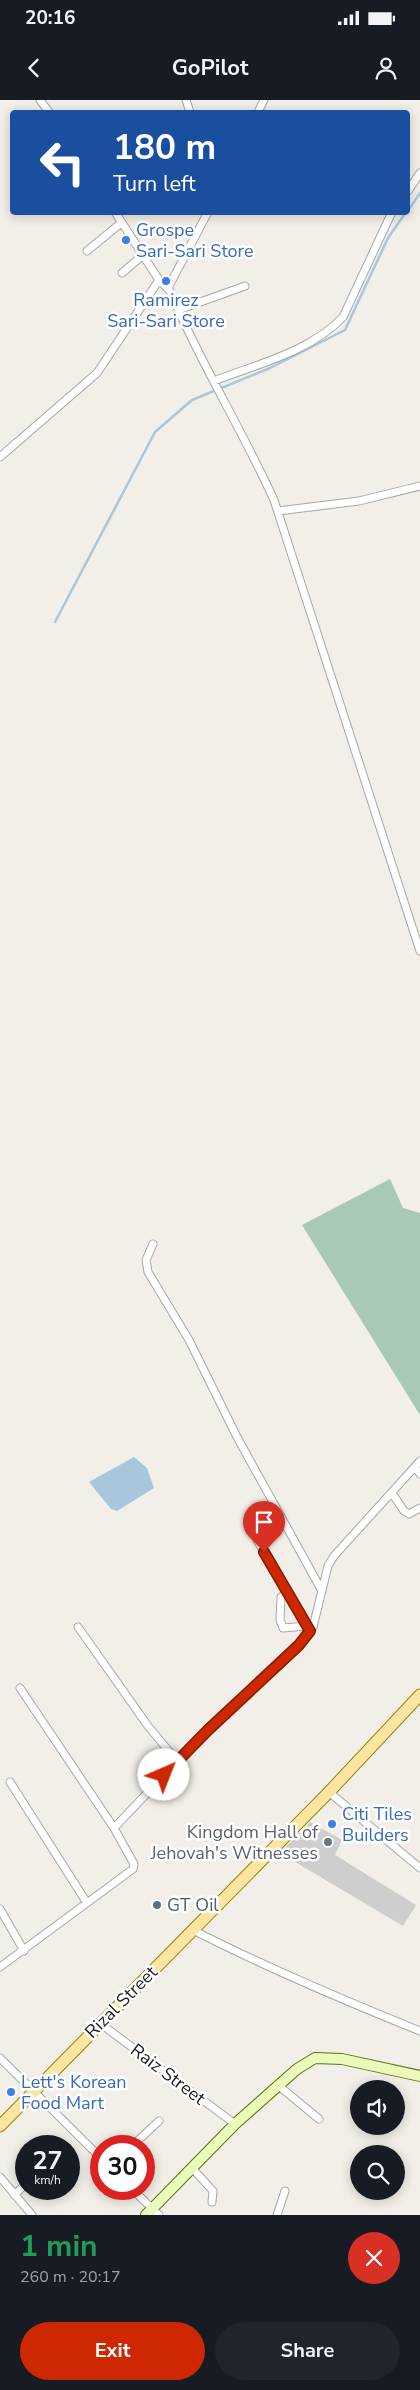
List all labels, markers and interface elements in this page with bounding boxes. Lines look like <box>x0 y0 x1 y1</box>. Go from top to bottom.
text: 20:16 <box>25 5 75 31</box>
text: GoPilot <box>172 53 248 83</box>
icon: back <box>20 54 48 82</box>
icon: person <box>372 54 400 82</box>
text: 180 m <box>113 124 216 171</box>
icon: left <box>30 130 95 195</box>
text: Turn left <box>113 169 196 199</box>
place label: Grospe Sari-Sari Store <box>136 218 254 263</box>
marker: Grospe Sari-Sari Store <box>120 234 132 246</box>
marker: Ramirez Sari-Sari Store <box>160 275 172 287</box>
place label: Ramirez Sari-Sari Store <box>107 288 225 333</box>
pin <box>243 1501 285 1552</box>
icon: arrive <box>250 1508 278 1536</box>
position arrow <box>137 1748 189 1800</box>
place label: Citi Tiles Builders <box>342 1802 412 1847</box>
marker: Citi Tiles Builders <box>326 1818 338 1830</box>
place label: Kingdom Hall of Jehovah's Witnesses <box>150 1820 319 1865</box>
marker: Kingdom Hall of Jehovah's Witnesses <box>322 1836 334 1848</box>
place label: GT Oil <box>167 1893 219 1917</box>
marker: GT Oil <box>151 1899 163 1911</box>
street label: Rizal Street <box>80 1960 163 2043</box>
street label: Raiz Street <box>126 2038 211 2110</box>
place label: Lett's Korean Food Mart <box>21 2070 127 2115</box>
map controls <box>350 2080 405 2200</box>
button: sound <box>350 2080 405 2135</box>
marker: Lett's Korean Food Mart <box>5 2086 17 2098</box>
speed limit sign: 30 <box>90 2135 155 2200</box>
text: 27 <box>32 2144 63 2178</box>
button: search <box>350 2145 405 2200</box>
text: km/h <box>34 2172 61 2188</box>
text: 1 min <box>20 2226 98 2267</box>
button: close <box>348 2232 400 2284</box>
text: 260 m · 20:17 <box>20 2266 121 2288</box>
button: Exit <box>20 2322 205 2380</box>
button: Share <box>215 2322 400 2380</box>

